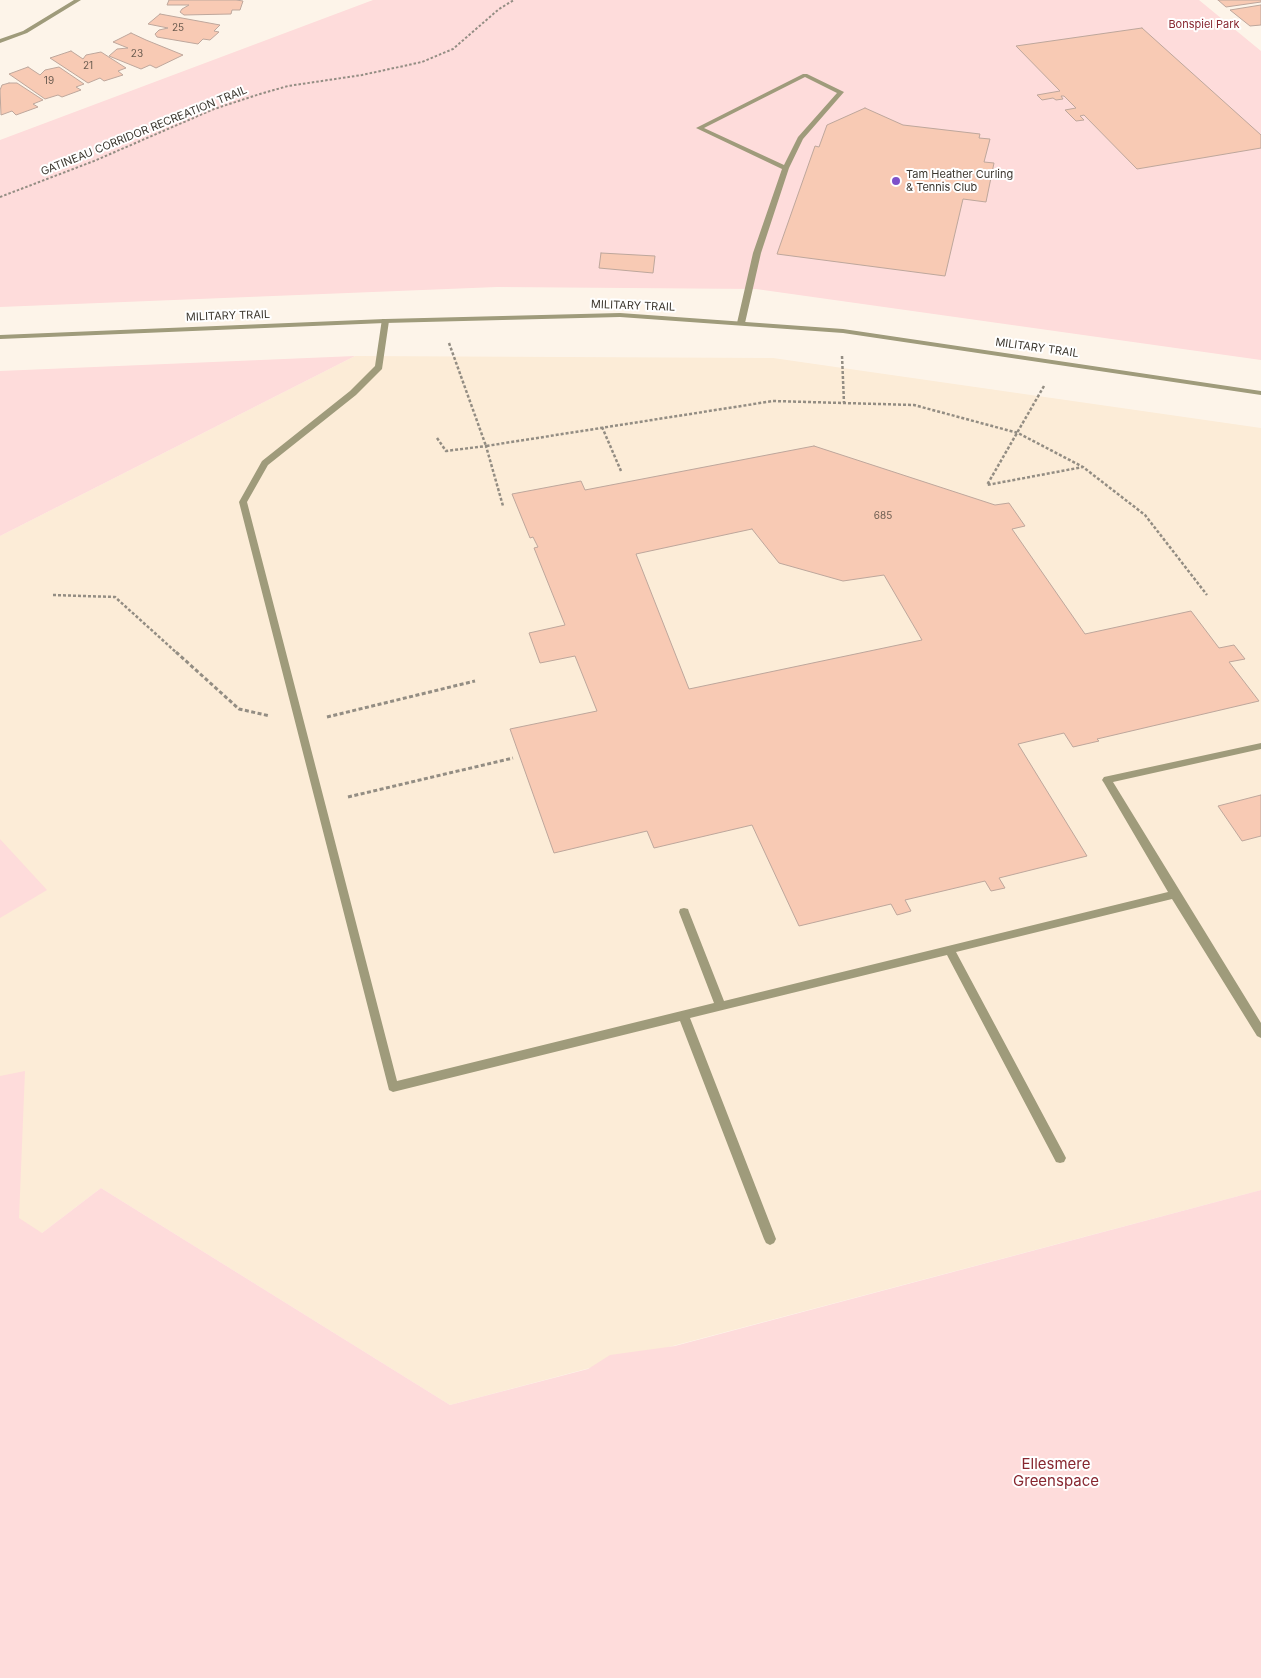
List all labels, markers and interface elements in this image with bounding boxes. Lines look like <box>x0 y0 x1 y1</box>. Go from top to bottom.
park label: Bonspiel Park <box>1168 18 1240 32</box>
house number: 25 <box>172 22 184 34</box>
house number: 23 <box>131 48 143 60</box>
house number: 21 <box>83 60 93 72</box>
house number: 19 <box>44 75 54 87</box>
street label: GATINEAU CORRIDOR RECREATION TRAIL <box>39 83 249 179</box>
place label: Tam Heather Curling & Tennis Club <box>906 168 1013 194</box>
marker: Tam Heather Curling & Tennis Club <box>890 175 902 187</box>
street label: MILITARY TRAIL <box>591 298 675 314</box>
street label: MILITARY TRAIL <box>186 308 270 324</box>
street label: MILITARY TRAIL <box>994 336 1080 360</box>
house number: 685 <box>874 510 892 522</box>
park label: Ellesmere Greenspace <box>1013 1455 1099 1490</box>

